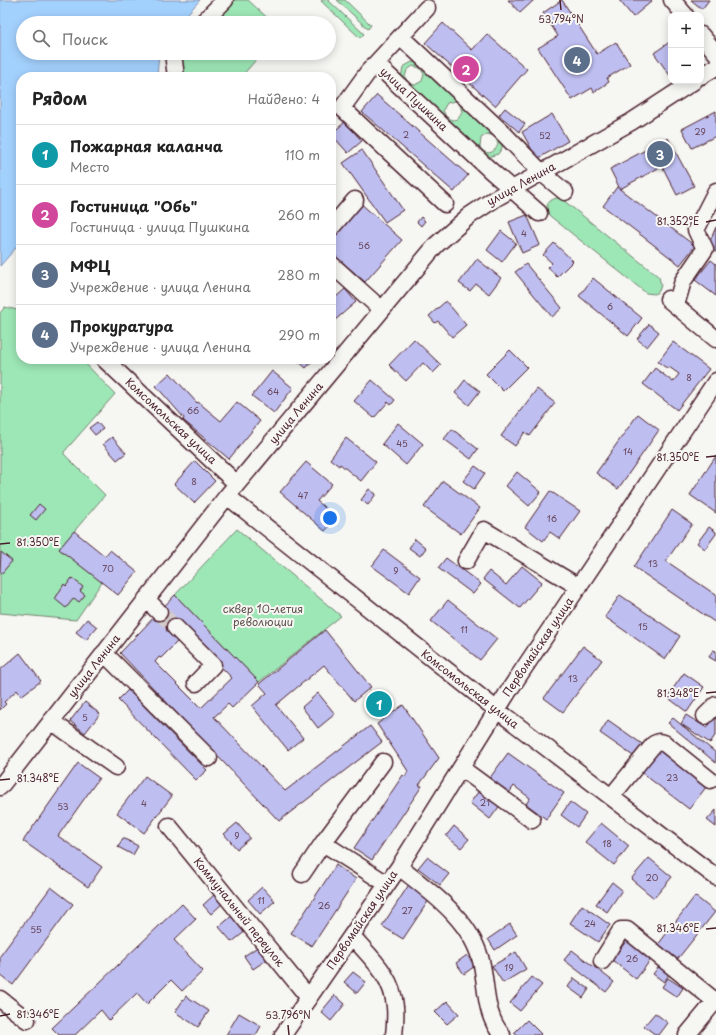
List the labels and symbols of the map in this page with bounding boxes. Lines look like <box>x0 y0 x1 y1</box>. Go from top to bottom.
text: 53.794°N <box>538 11 584 26</box>
pin: 4 <box>564 45 590 75</box>
pin: 2 <box>453 54 479 84</box>
street label: улица Пушкина <box>377 63 452 135</box>
house number: 29 <box>694 124 706 138</box>
house number: 2 <box>403 127 409 141</box>
house number: 52 <box>539 128 551 142</box>
pin: 3 <box>647 139 673 169</box>
street label: улица Ленина <box>483 158 558 210</box>
text: 81.352°E <box>657 213 699 228</box>
house number: 4 <box>521 226 527 240</box>
house number: 56 <box>358 238 370 252</box>
house number: 6 <box>607 299 613 313</box>
house number: 8 <box>686 370 692 384</box>
street label: Комсомольская улица <box>122 374 221 468</box>
street label: улица Ленина <box>265 378 327 447</box>
house number: 64 <box>267 384 279 398</box>
house number: 66 <box>187 403 199 417</box>
house number: 45 <box>396 436 408 450</box>
house number: 14 <box>623 444 633 458</box>
text: 81.350°E <box>656 449 700 464</box>
house number: 8 <box>191 474 197 488</box>
house number: 47 <box>298 488 308 502</box>
your location <box>320 508 340 528</box>
house number: 16 <box>547 511 557 525</box>
text: 81.350°E <box>16 534 60 549</box>
house number: 13 <box>648 556 658 570</box>
house number: 70 <box>102 561 114 575</box>
house number: 9 <box>393 563 399 577</box>
street label: Первомайская улица <box>498 594 577 700</box>
park label: сквер 10-летия революции <box>223 600 303 630</box>
house number: 15 <box>638 619 648 633</box>
house number: 11 <box>460 622 468 636</box>
street label: улица Ленина <box>63 630 124 701</box>
street label: Комсомольская улица <box>418 645 523 732</box>
house number: 13 <box>568 671 578 685</box>
text: 81.348°E <box>657 685 699 700</box>
pin: 1 <box>366 689 392 719</box>
house number: 5 <box>82 710 88 724</box>
text: 81.348°E <box>17 770 59 785</box>
house number: 23 <box>666 770 678 784</box>
house number: 21 <box>480 795 490 809</box>
house number: 4 <box>141 796 147 810</box>
house number: 53 <box>57 799 69 813</box>
house number: 9 <box>234 828 240 842</box>
house number: 18 <box>602 836 612 850</box>
street label: Коммунальный переулок <box>190 853 289 970</box>
street label: Первомайская улица <box>322 867 401 973</box>
house number: 20 <box>646 870 659 884</box>
house number: 11 <box>257 893 265 907</box>
house number: 26 <box>318 898 330 912</box>
house number: 27 <box>401 903 413 917</box>
house number: 24 <box>584 916 596 930</box>
text: 81.346°E <box>657 920 700 935</box>
house number: 55 <box>30 922 42 936</box>
house number: 26 <box>626 951 638 965</box>
house number: 19 <box>504 960 514 974</box>
text: 81.346°E <box>17 1006 60 1021</box>
text: 53.796°N <box>265 1007 311 1022</box>

